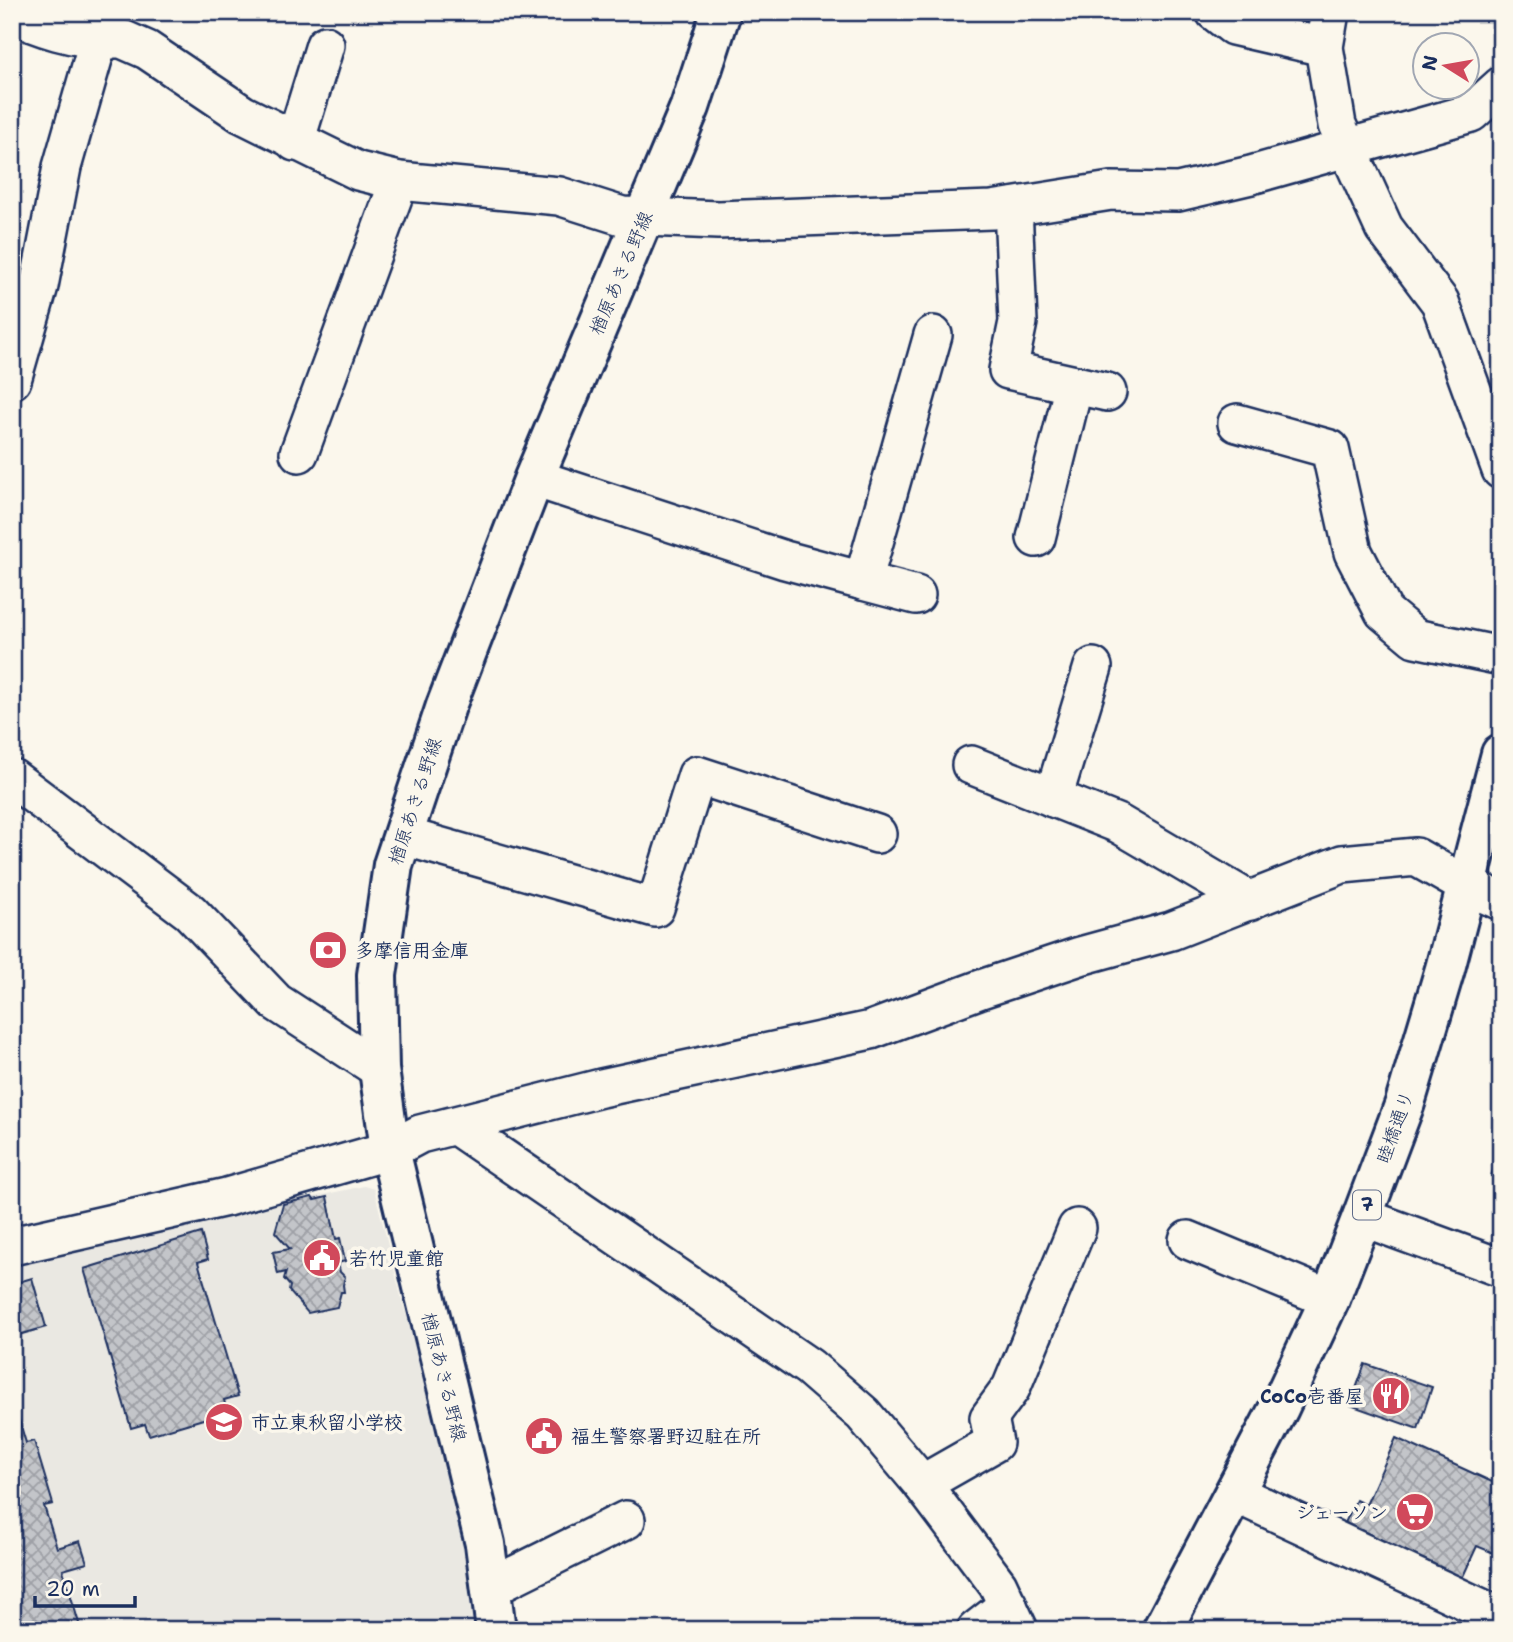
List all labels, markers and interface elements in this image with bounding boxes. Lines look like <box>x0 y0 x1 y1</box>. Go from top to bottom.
north arrow <box>1412 32 1482 102</box>
text: N <box>1416 53 1444 73</box>
street label: 楢原あきる野線 <box>584 207 658 339</box>
street label: 楢原あきる野線 <box>383 734 447 868</box>
bank icon: 多摩信用金庫 <box>307 929 349 971</box>
place label: 多摩信用金庫 <box>355 938 469 963</box>
street label: 睦橋通り <box>1370 1087 1420 1167</box>
road number: 7 <box>1353 1190 1381 1220</box>
public building icon: 若竹児童館 <box>301 1237 343 1279</box>
place label: 若竹児童館 <box>349 1246 444 1271</box>
street label: 楢原あきる野線 <box>416 1310 472 1444</box>
restaurant icon: CoCo壱番屋 <box>1370 1375 1412 1417</box>
place label: CoCo壱番屋 <box>1260 1384 1364 1409</box>
school or university icon: 市立東秋留小学校 <box>203 1401 245 1443</box>
place label: 市立東秋留小学校 <box>251 1410 403 1435</box>
public building icon: 福生警察署野辺駐在所 <box>523 1415 565 1457</box>
place label: 福生警察署野辺駐在所 <box>571 1424 761 1449</box>
supermarket icon: ジェーソン <box>1394 1491 1436 1533</box>
place label: ジェーソン <box>1296 1500 1388 1525</box>
scale bar <box>35 1565 135 1609</box>
text: 20 m <box>46 1575 100 1603</box>

